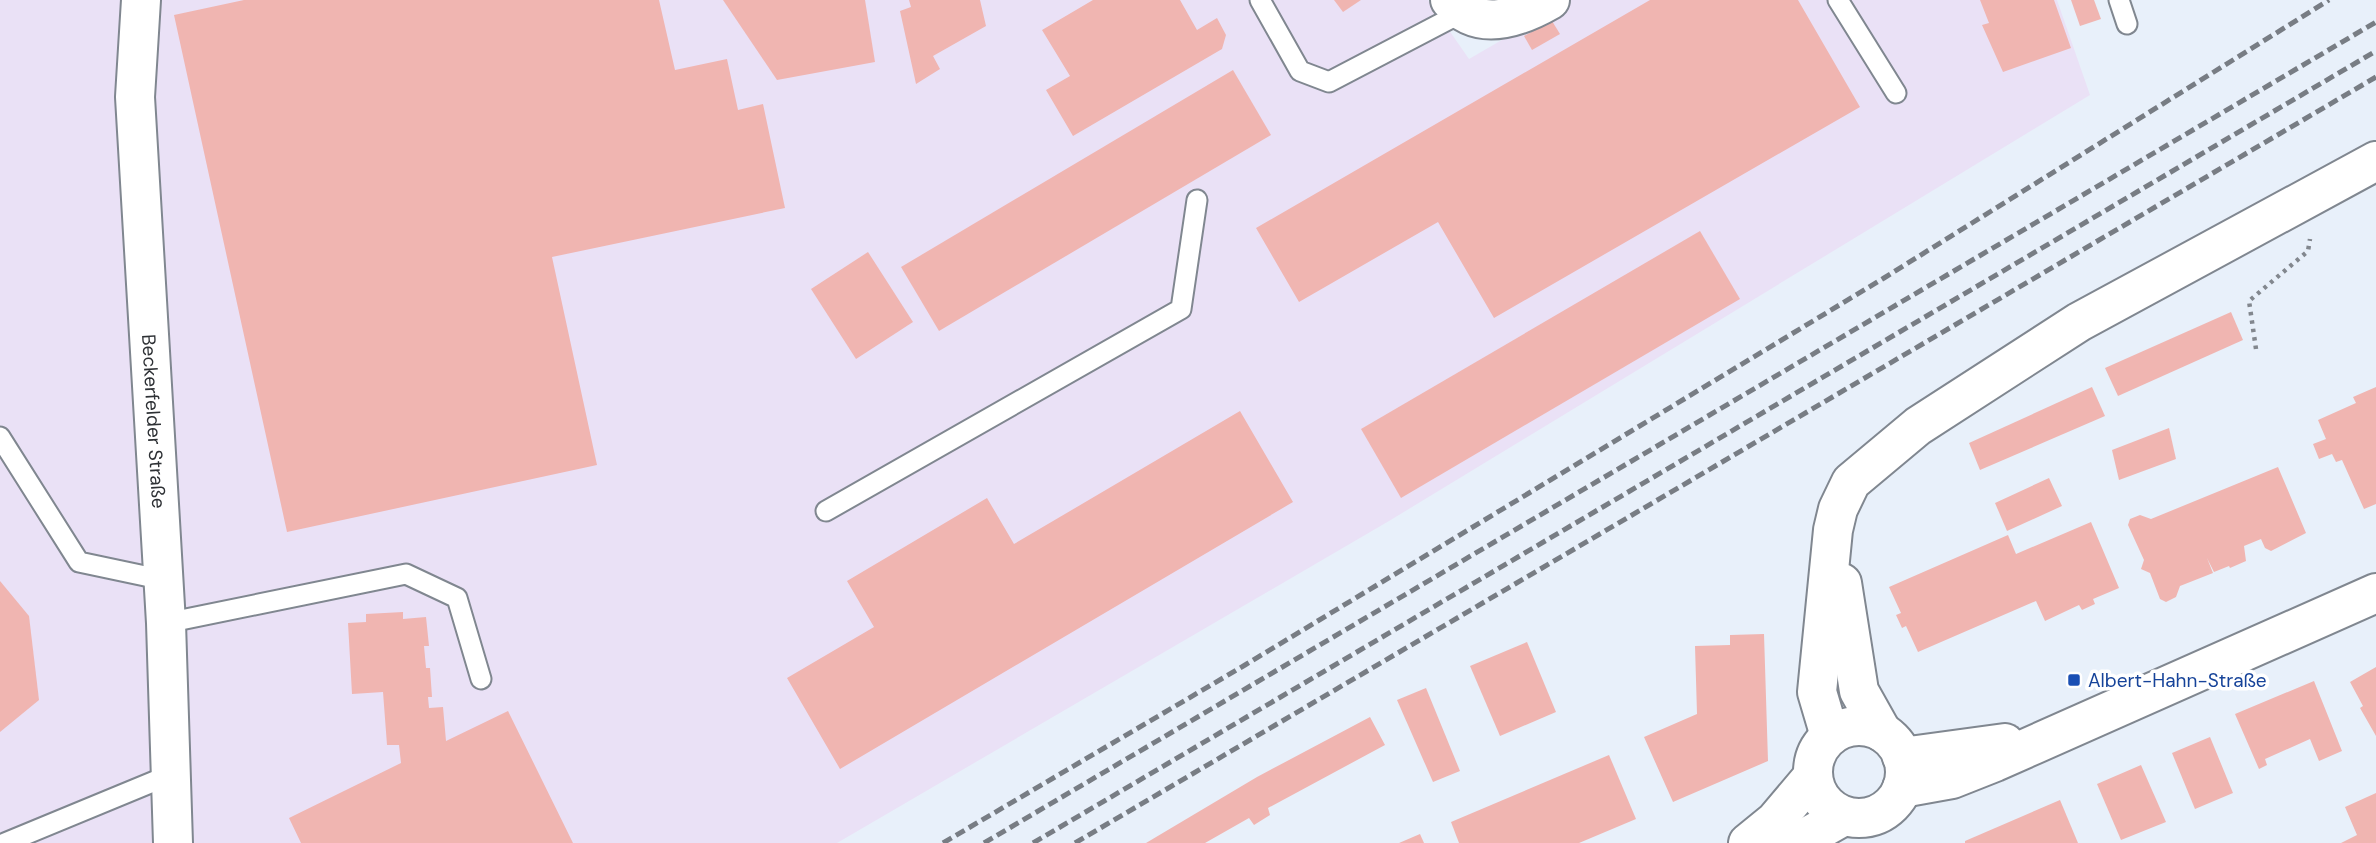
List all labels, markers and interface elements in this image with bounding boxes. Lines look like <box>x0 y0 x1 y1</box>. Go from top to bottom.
street label: Beckerfelder Straße <box>136 333 172 509</box>
place label: Albert-Hahn-Straße <box>2088 668 2267 693</box>
marker: Albert-Hahn-Straße <box>2066 672 2082 688</box>

